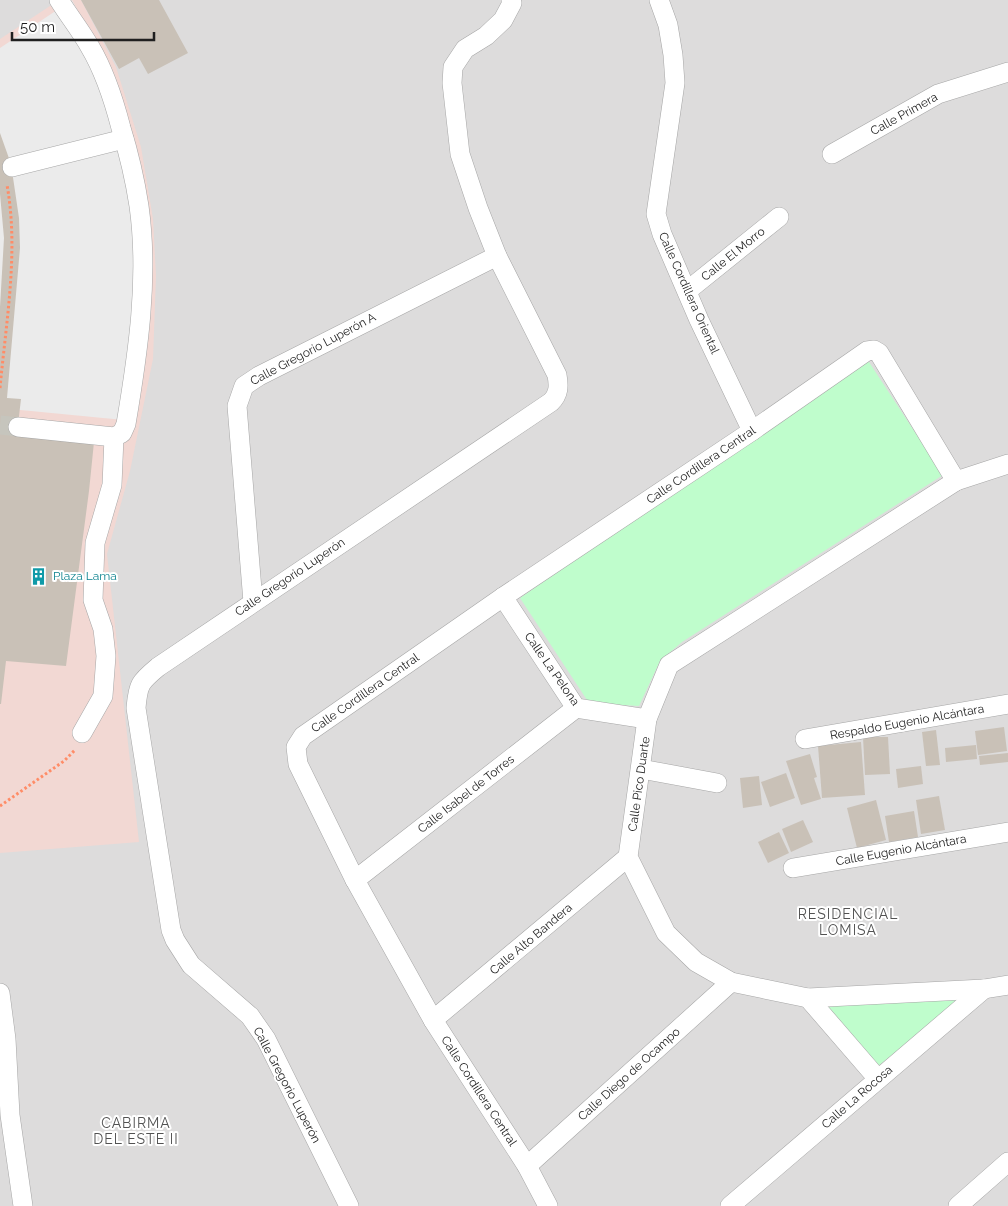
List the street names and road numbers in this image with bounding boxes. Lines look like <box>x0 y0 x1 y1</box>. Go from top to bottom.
street label: Calle Primera <box>868 90 940 138</box>
street label: Calle El Morro <box>698 224 768 284</box>
street label: Calle Cordillera Oriental <box>656 230 723 357</box>
street label: Calle Gregorio Luperón A <box>248 310 378 388</box>
street label: Calle Cordillera Central <box>644 423 759 507</box>
street label: Calle Gregorio Luperón <box>232 535 348 619</box>
street label: Calle La Pelona <box>522 630 582 708</box>
street label: Calle Cordillera Central <box>308 650 422 736</box>
street label: Respaldo Eugenio Alcántara <box>829 702 985 742</box>
street label: Calle Pico Duarte <box>625 736 653 832</box>
street label: Calle Isabel de Torres <box>415 752 517 836</box>
street label: Calle Eugenio Alcántara <box>835 832 967 868</box>
street label: Calle Alto Bandera <box>487 900 575 978</box>
street label: Calle Diego de Ocampo <box>575 1024 683 1124</box>
street label: Calle Gregorio Luperón <box>250 1025 324 1145</box>
street label: Calle Cordillera Central <box>438 1033 520 1149</box>
street label: Calle La Rocosa <box>819 1063 895 1131</box>

